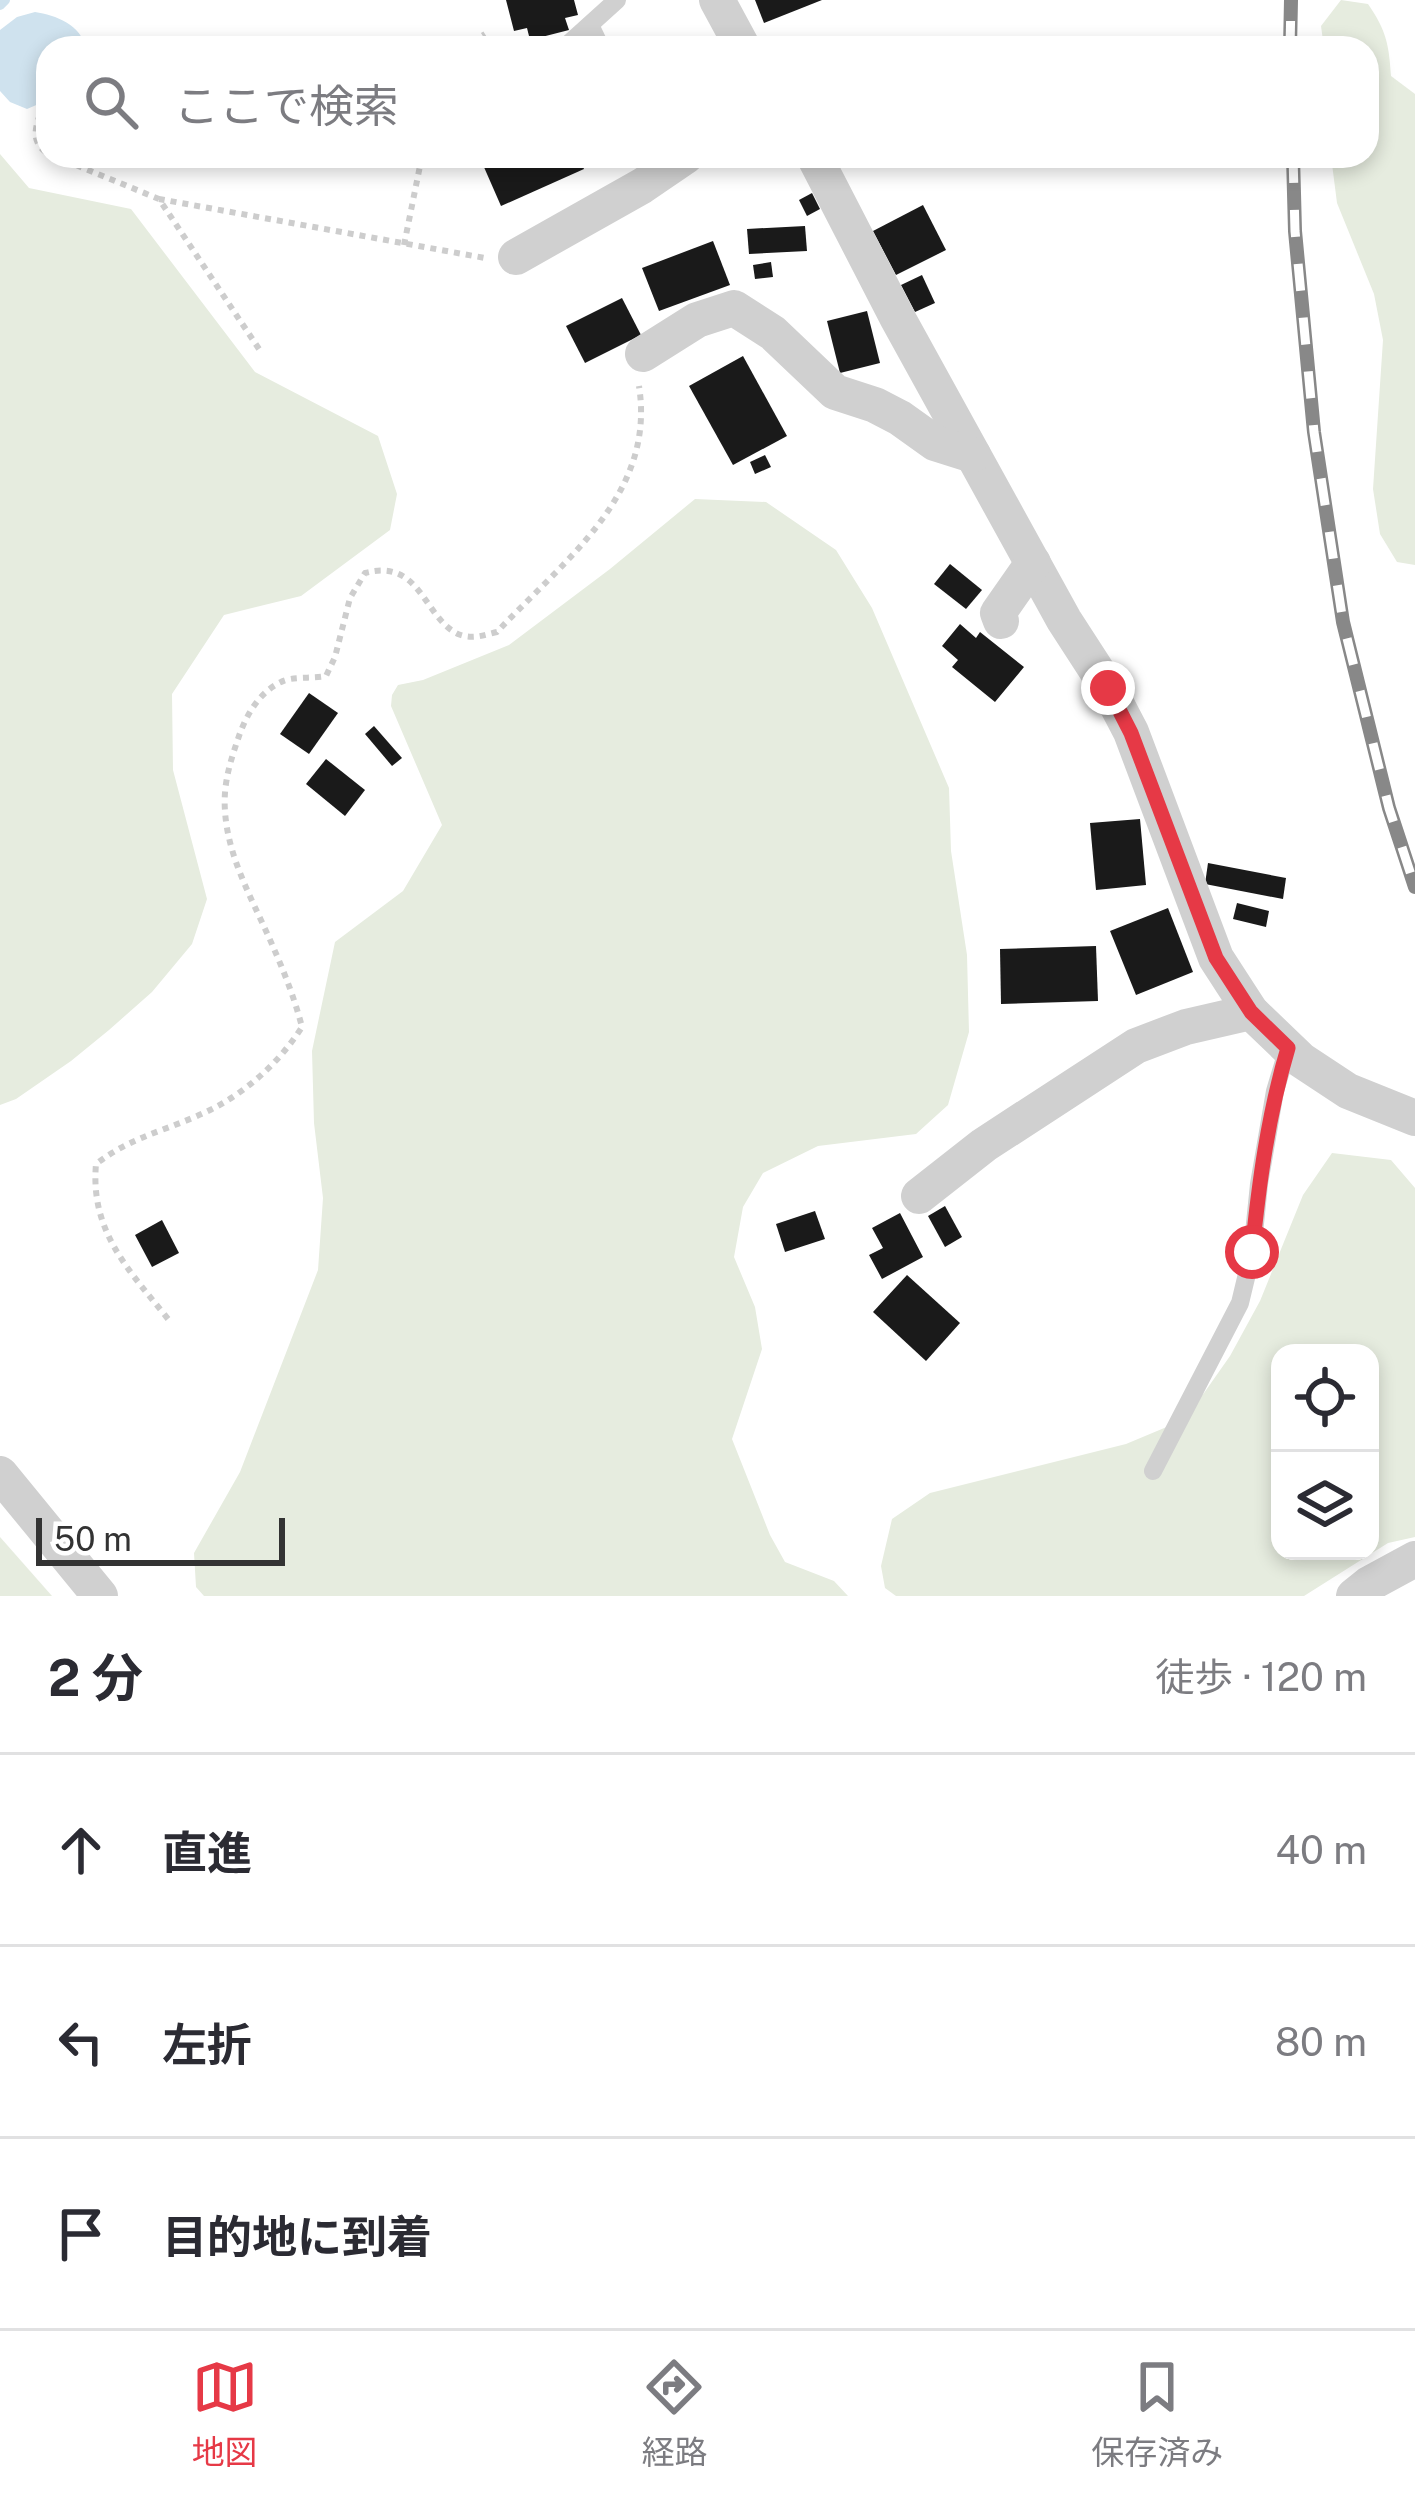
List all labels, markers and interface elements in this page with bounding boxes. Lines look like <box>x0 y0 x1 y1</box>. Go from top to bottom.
search box <box>36 36 1379 168</box>
icon: search <box>78 69 144 135</box>
text: ここで検索 <box>174 79 399 132</box>
route end <box>1081 661 1135 715</box>
route start <box>1225 1225 1279 1279</box>
map controls <box>1271 1344 1379 1560</box>
button: locate <box>1271 1344 1379 1452</box>
button: layers <box>1271 1452 1379 1560</box>
scale bar <box>36 1512 285 1565</box>
text: 50 m <box>54 1520 132 1558</box>
text: 2 分 <box>48 1648 143 1707</box>
text: 徒歩 · 120 m <box>1155 1654 1367 1700</box>
icon: ahead <box>48 1817 114 1883</box>
text: 直進 <box>162 1826 252 1879</box>
text: 40 m <box>1275 1827 1367 1873</box>
icon: left <box>48 2009 114 2075</box>
text: 左折 <box>162 2018 252 2071</box>
text: 80 m <box>1275 2019 1367 2065</box>
icon: arrive <box>48 2201 114 2267</box>
text: 目的地に到着 <box>162 2210 432 2263</box>
tab: 地図 <box>192 2354 258 2474</box>
tab: 経路 <box>641 2354 707 2474</box>
tab: 保存済み <box>1091 2354 1223 2474</box>

